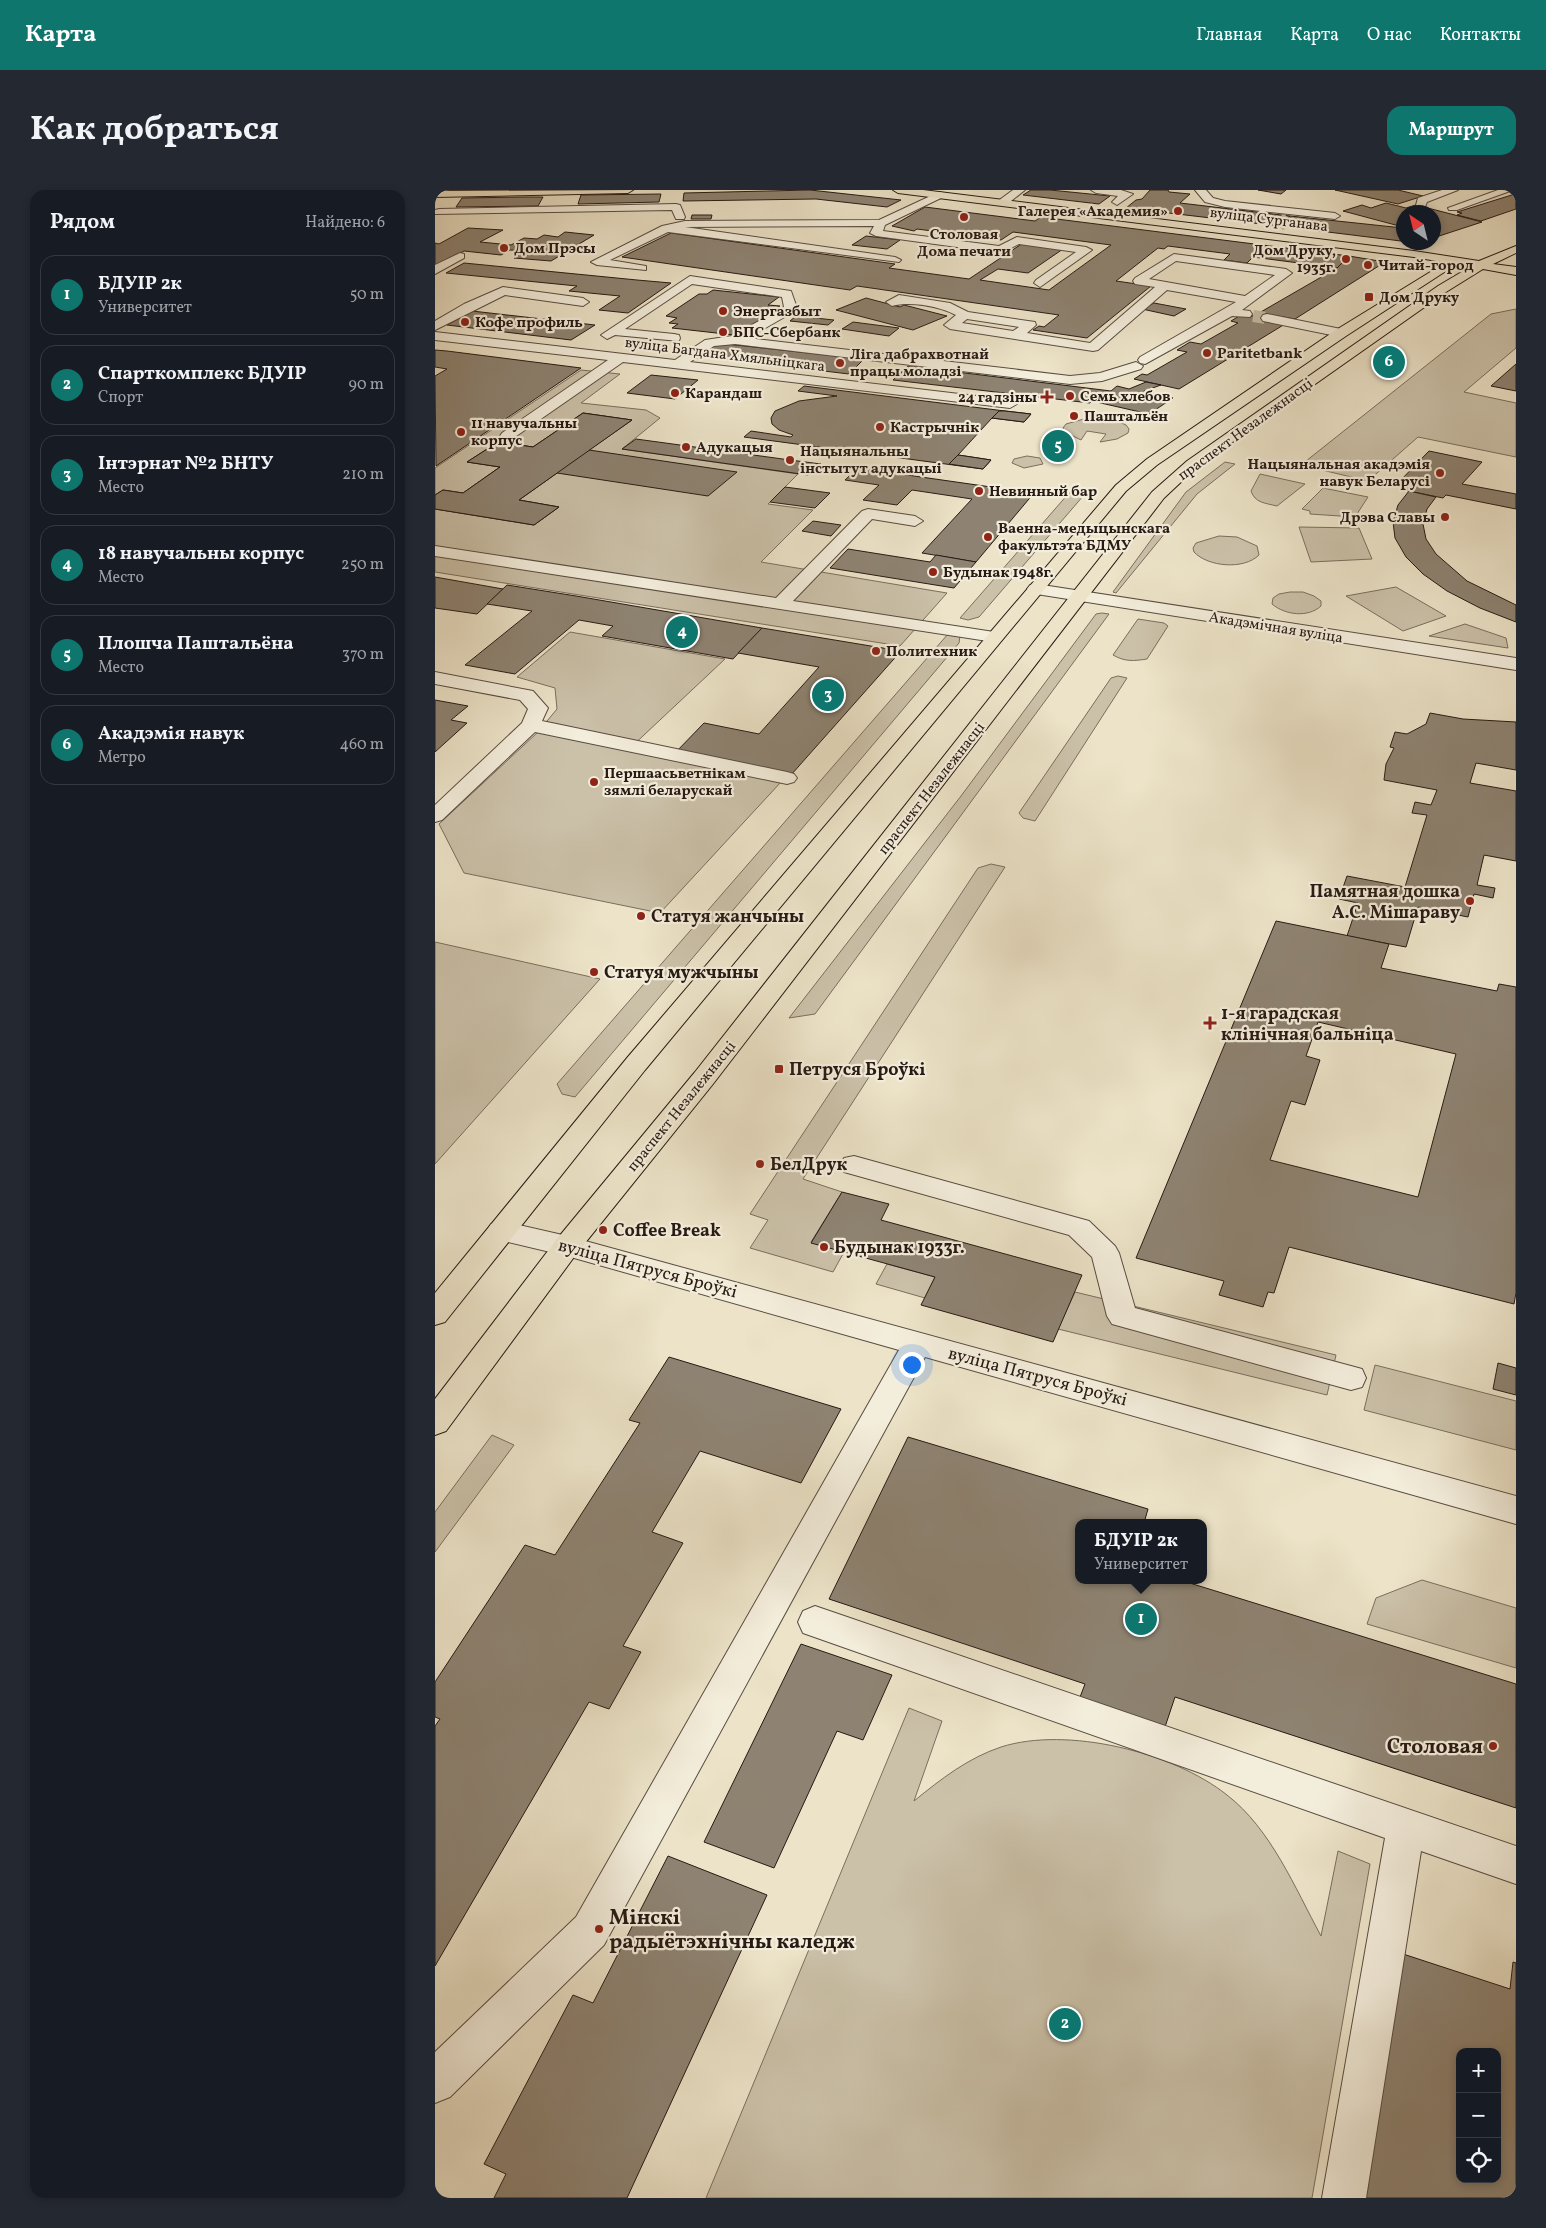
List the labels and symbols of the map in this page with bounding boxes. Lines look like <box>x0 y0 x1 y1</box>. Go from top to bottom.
place label: Галерея «Академия» <box>1018 202 1168 223</box>
street label: вуліца Сурганава <box>1209 203 1329 238</box>
marker: Галерея «Академия» <box>1172 205 1184 217</box>
north arrow <box>1396 205 1441 250</box>
marker: Столовая Дома печати <box>958 211 970 223</box>
place label: Столовая Дома печати <box>917 225 1011 263</box>
place label: Дом Прэсы <box>514 239 596 260</box>
place label: Дом Друку, 1935г. <box>1253 241 1336 279</box>
marker: Дом Прэсы <box>498 242 510 254</box>
marker: Дом Друку, 1935г. <box>1340 253 1352 265</box>
place label: Читай-город <box>1378 256 1474 277</box>
marker: Читай-город <box>1362 259 1374 271</box>
place label: Дом Друку <box>1379 288 1460 309</box>
marker: Дом Друку <box>1363 291 1375 303</box>
place label: Энергазбыт <box>733 302 822 323</box>
marker: Энергазбыт <box>717 305 729 317</box>
place label: Кофе профиль <box>475 313 583 334</box>
marker: Кофе профиль <box>459 316 471 328</box>
place label: БПС-Сбербанк <box>733 323 840 344</box>
marker: БПС-Сбербанк <box>717 326 729 338</box>
street label: вуліца Багдана Хмяльніцкага <box>624 333 826 378</box>
pin: 6 <box>1373 343 1405 381</box>
place label: Paritetbank <box>1217 344 1302 365</box>
place label: Ліга дабрахвотнай працы моладзі <box>850 345 989 383</box>
marker: Paritetbank <box>1201 347 1213 359</box>
marker: Ліга дабрахвотнай працы моладзі <box>834 357 846 369</box>
street label: праспект Незалежнасці <box>1174 374 1318 486</box>
place label: Карандаш <box>685 384 762 405</box>
marker: Карандаш <box>669 387 681 399</box>
place label: Семь хлебов <box>1080 387 1171 408</box>
place label: 24 гадзіны <box>958 388 1037 409</box>
marker: Семь хлебов <box>1064 390 1076 402</box>
marker: 24 гадзіны <box>1041 391 1053 403</box>
place label: Паштальён <box>1084 407 1168 428</box>
marker: Паштальён <box>1068 410 1080 422</box>
place label: 11 навучальны корпус <box>471 414 578 452</box>
place label: Кастрычнік <box>890 418 979 439</box>
marker: Кастрычнік <box>874 421 886 433</box>
marker: 11 навучальны корпус <box>455 426 467 438</box>
pin: 5 <box>1042 427 1074 465</box>
place label: Адукацыя <box>696 438 773 459</box>
marker: Адукацыя <box>680 441 692 453</box>
place label: Нацыянальны інстытут адукацыі <box>800 442 942 480</box>
marker: Нацыянальны інстытут адукацыі <box>784 454 796 466</box>
place label: Нацыянальная акадэмія навук Беларусі <box>1248 455 1430 493</box>
marker: Нацыянальная акадэмія навук Беларусі <box>1434 467 1446 479</box>
place label: Невинный бар <box>989 482 1097 503</box>
marker: Невинный бар <box>973 485 985 497</box>
place label: Дрэва Славы <box>1340 508 1435 529</box>
marker: Дрэва Славы <box>1439 511 1451 523</box>
place label: Ваенна-медыцынскага факультэта БДМУ <box>998 519 1170 557</box>
marker: Ваенна-медыцынскага факультэта БДМУ <box>982 531 994 543</box>
place label: Будынак 1948г. <box>943 563 1054 584</box>
marker: Будынак 1948г. <box>927 566 939 578</box>
street label: Акадэмічная вуліца <box>1207 607 1344 649</box>
pin: 4 <box>666 613 698 651</box>
place label: Политехник <box>886 642 977 663</box>
marker: Политехник <box>870 645 882 657</box>
pin: 3 <box>812 676 844 714</box>
street label: праспект Незалежнасці <box>874 718 991 859</box>
place label: Першаасьветнікам зямлі беларускай <box>604 764 745 802</box>
marker: Першаасьветнікам зямлі беларускай <box>588 776 600 788</box>
place label: Памятная дошка А.С. Мішараву <box>1310 880 1460 926</box>
marker: Памятная дошка А.С. Мішараву <box>1464 895 1476 907</box>
place label: Статуя жанчыны <box>651 905 804 930</box>
marker: Статуя жанчыны <box>635 910 647 922</box>
place label: Статуя мужчыны <box>604 961 758 986</box>
marker: Статуя мужчыны <box>588 966 600 978</box>
place label: 1-я гарадская клінічная бальніца <box>1221 1002 1394 1048</box>
marker: 1-я гарадская клінічная бальніца <box>1203 1016 1217 1030</box>
street label: праспект Незалежнасці <box>623 1037 741 1177</box>
place label: Петруся Броўкі <box>789 1058 925 1083</box>
marker: Петруся Броўкі <box>773 1063 785 1075</box>
place label: БелДрук <box>770 1153 848 1178</box>
marker: БелДрук <box>754 1158 766 1170</box>
place label: Coffee Break <box>613 1219 721 1244</box>
marker: Coffee Break <box>597 1224 609 1236</box>
street label: вуліца Пятруся Броўкі <box>555 1233 740 1305</box>
place label: Будынак 1933г. <box>834 1236 965 1261</box>
marker: Будынак 1933г. <box>818 1241 830 1253</box>
street label: вуліца Пятруся Броўкі <box>945 1341 1130 1413</box>
your location <box>899 1352 925 1378</box>
pin: 1 <box>1125 1600 1157 1638</box>
place label: Столовая <box>1387 1733 1483 1762</box>
marker: Столовая <box>1487 1740 1499 1752</box>
place label: Мінскі радыётэхнічны каледж <box>609 1904 855 1957</box>
marker: Мінскі радыётэхнічны каледж <box>593 1923 605 1935</box>
pin: 2 <box>1049 2005 1081 2043</box>

